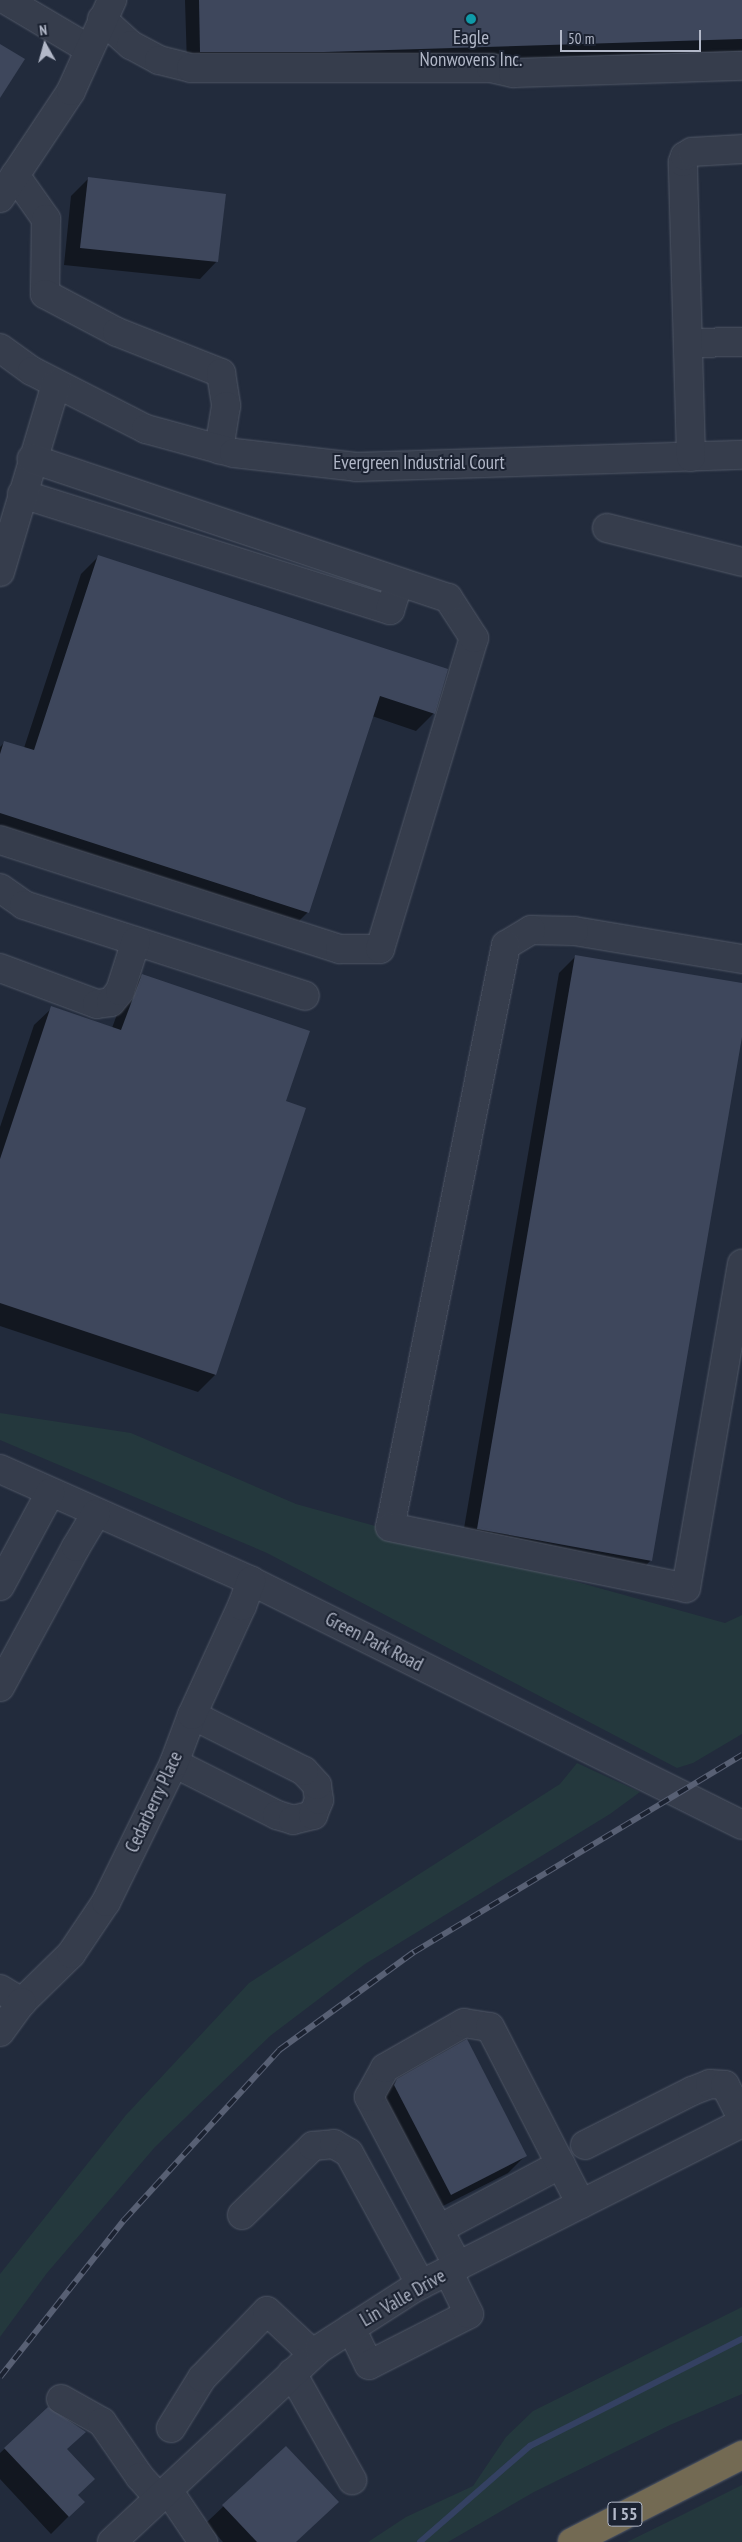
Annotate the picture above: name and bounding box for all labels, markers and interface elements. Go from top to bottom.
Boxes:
marker: Eagle Nonwovens Inc. [465,13,477,25]
north arrow [20,20,70,70]
scale bar [562,20,703,52]
text: N [38,21,48,40]
place label: Eagle Nonwovens Inc. [420,27,522,71]
text: 50 m [568,29,594,48]
street label: Evergreen Industrial Court [333,452,505,474]
street label: Green Park Road [321,1608,427,1676]
street label: Cedarberry Place [121,1748,187,1856]
street label: Lin Valle Drive [356,2264,450,2332]
road number: I 55 [606,2498,644,2530]

